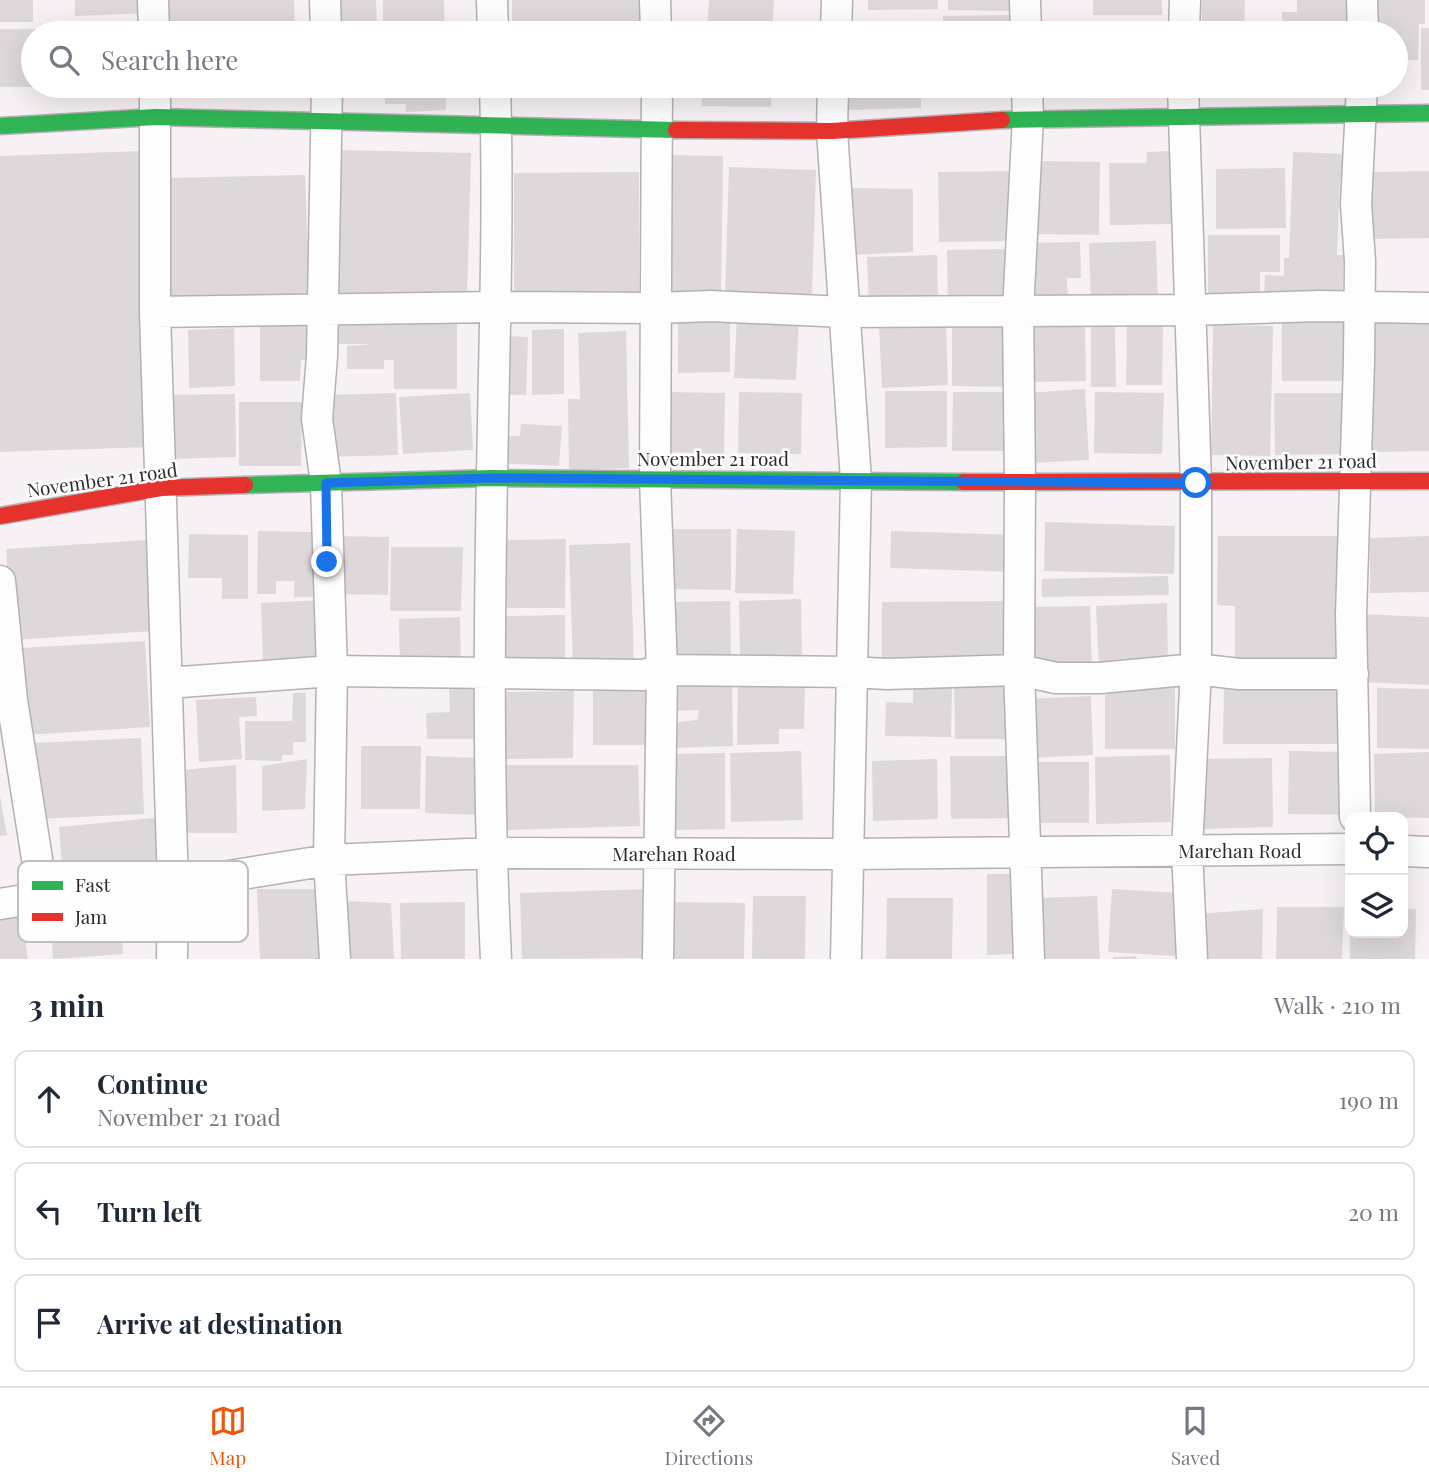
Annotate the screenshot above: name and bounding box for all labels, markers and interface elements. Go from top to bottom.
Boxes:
search box [21,21,1408,98]
icon: search [45,41,83,79]
text: Search here [101,42,238,77]
street label: November 21 road [637,445,789,471]
street label: November 21 road [1225,447,1377,475]
street label: November 21 road [25,456,179,502]
route start [1180,467,1211,498]
route end [311,546,342,577]
map controls [1345,812,1408,938]
button: locate [1345,812,1408,875]
street label: Marehan Road [1178,837,1302,863]
street label: Marehan Road [612,840,736,866]
legend [18,861,248,942]
text: Fast [75,871,111,897]
button: layers [1345,875,1408,938]
text: Jam [74,903,107,929]
text: 3 min [28,985,104,1025]
text: Walk · 210 m [1274,989,1401,1020]
text: Continue [97,1066,208,1101]
icon: ahead [30,1080,68,1118]
text: 190 m [1339,1084,1399,1115]
text: November 21 road [97,1101,281,1132]
icon: left [30,1192,68,1230]
text: Turn left [97,1194,202,1229]
text: 20 m [1348,1196,1399,1227]
icon: arrive [30,1304,68,1342]
text: Arrive at destination [97,1306,343,1341]
tab: Map [209,1402,247,1470]
tab: Directions [664,1402,753,1470]
tab: Saved [1171,1402,1220,1470]

